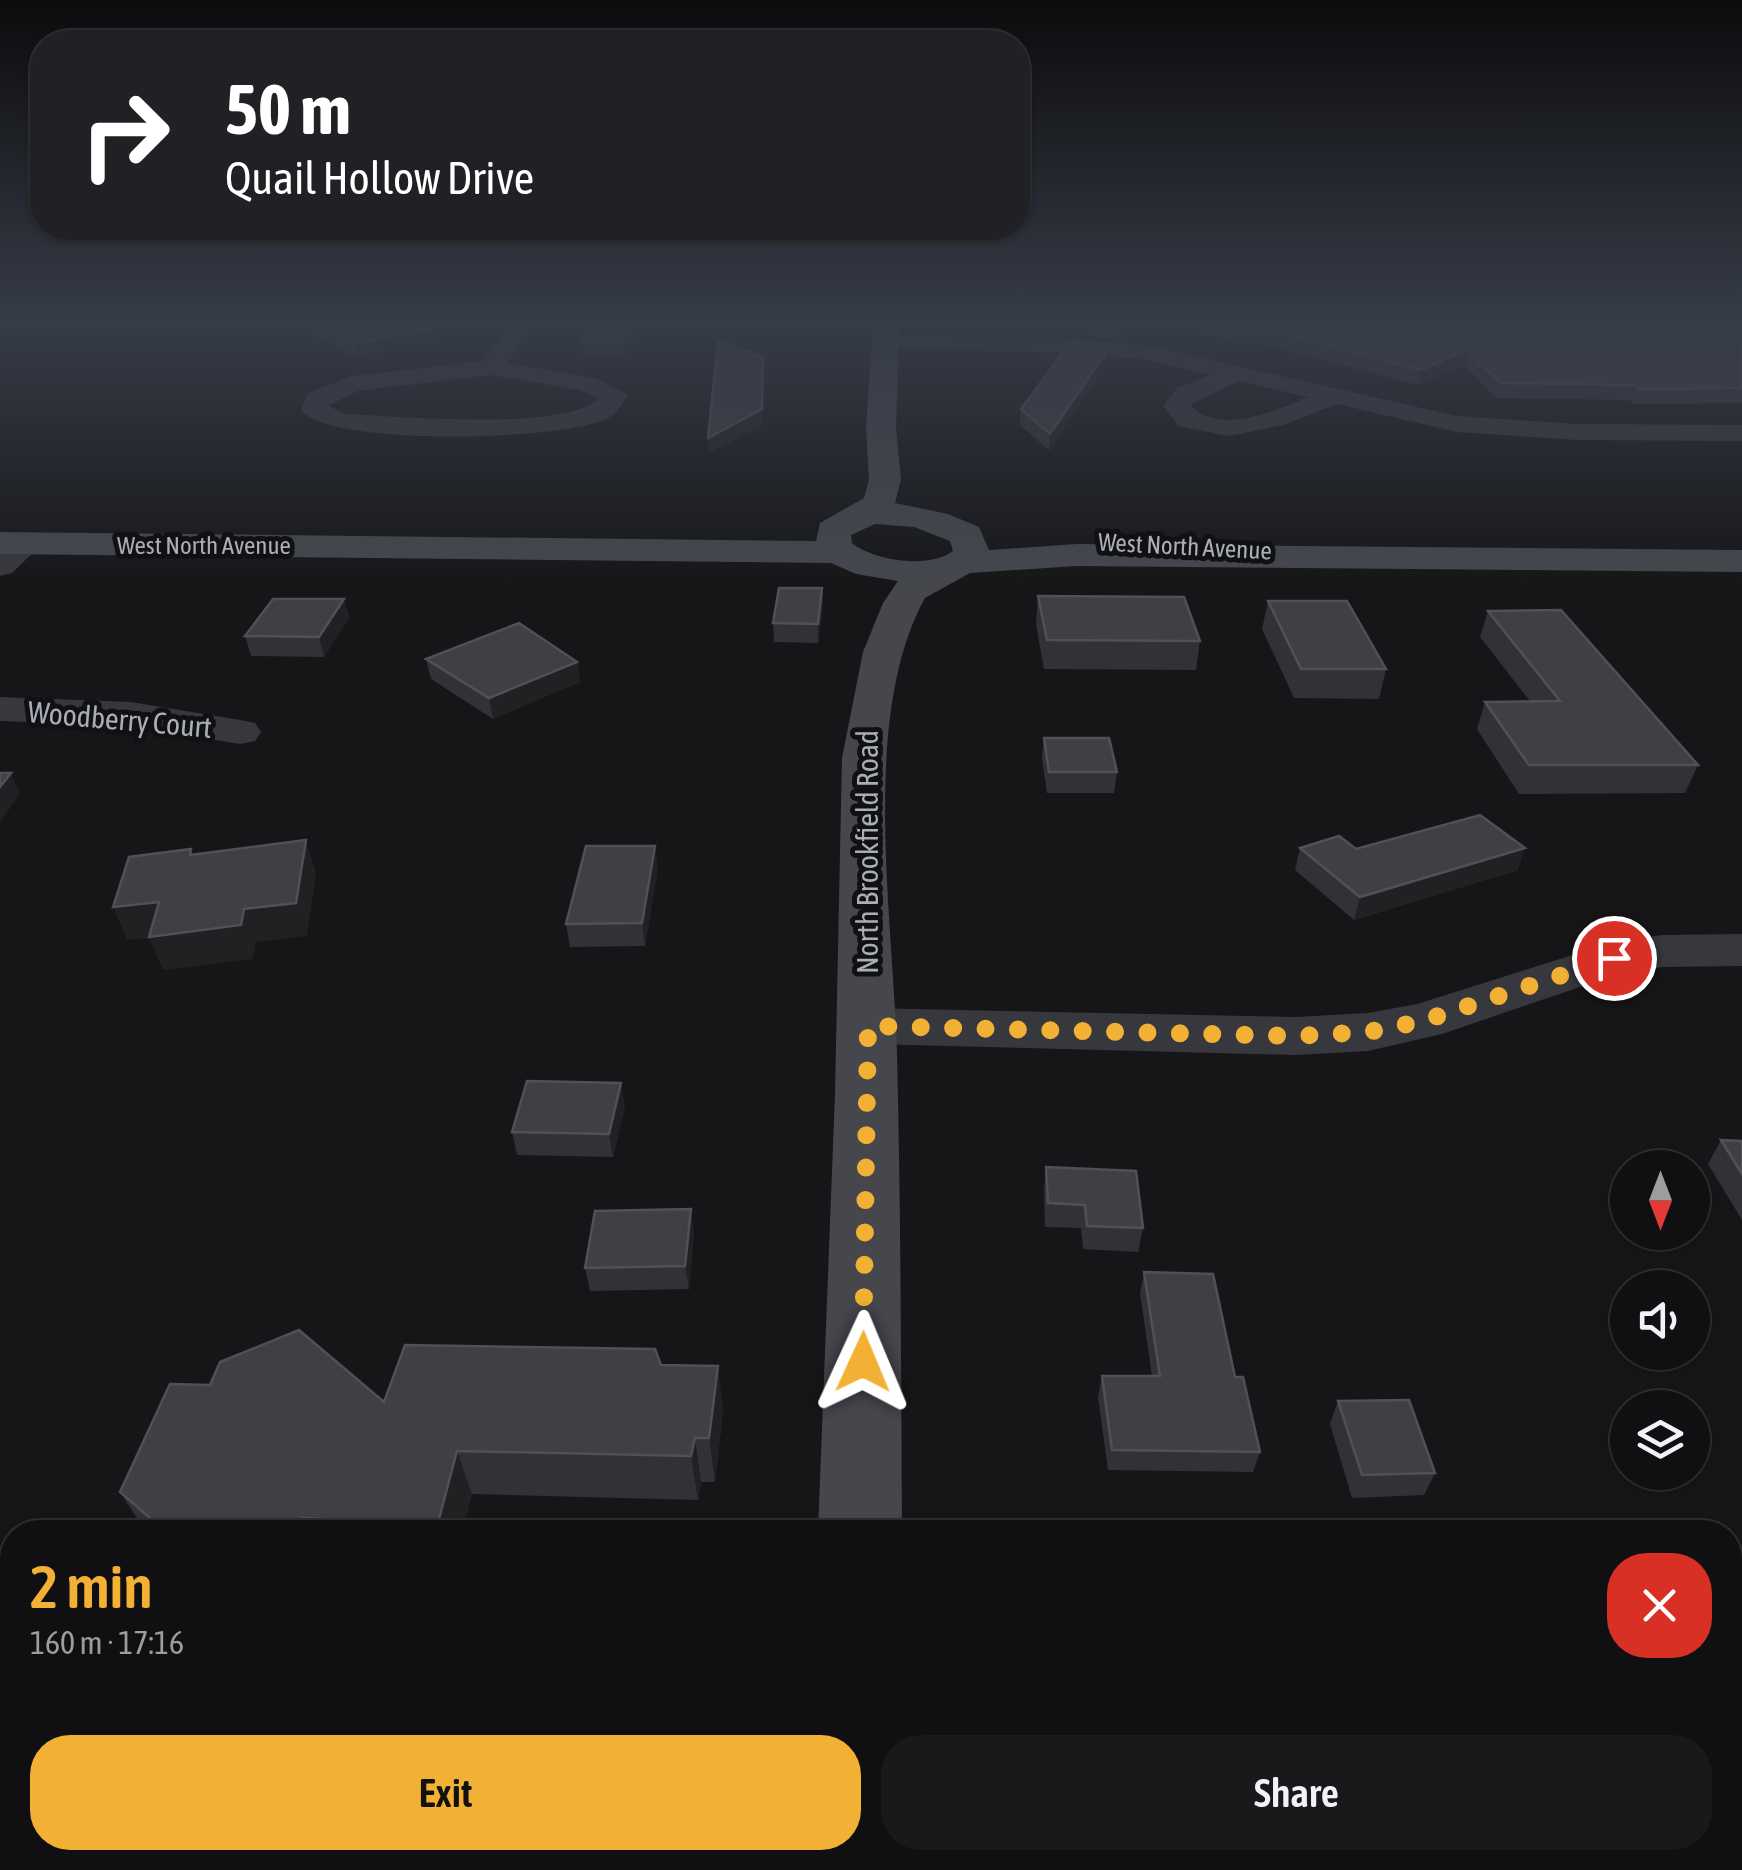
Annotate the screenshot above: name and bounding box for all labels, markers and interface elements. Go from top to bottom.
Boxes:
text: 50 m [225,69,351,149]
icon: right [60,70,190,200]
text: Quail Hollow Drive [225,152,534,204]
street label: West North Avenue [1098,527,1272,565]
street label: West North Avenue [117,531,291,559]
street label: Woodberry Court [27,694,213,744]
street label: North Brookfield Road [850,730,884,974]
pin [1572,916,1657,1001]
icon: arrive [1587,931,1642,986]
north arrow [1610,1150,1710,1250]
map controls [1610,1150,1710,1490]
button: sound [1610,1270,1710,1370]
position arrow [811,1310,915,1414]
button: layers [1610,1390,1710,1490]
text: 2 min [30,1552,153,1621]
button: close [1607,1553,1712,1658]
text: 160 m · 17:16 [30,1624,184,1661]
button: Exit [30,1735,861,1850]
button: Share [881,1735,1712,1850]

